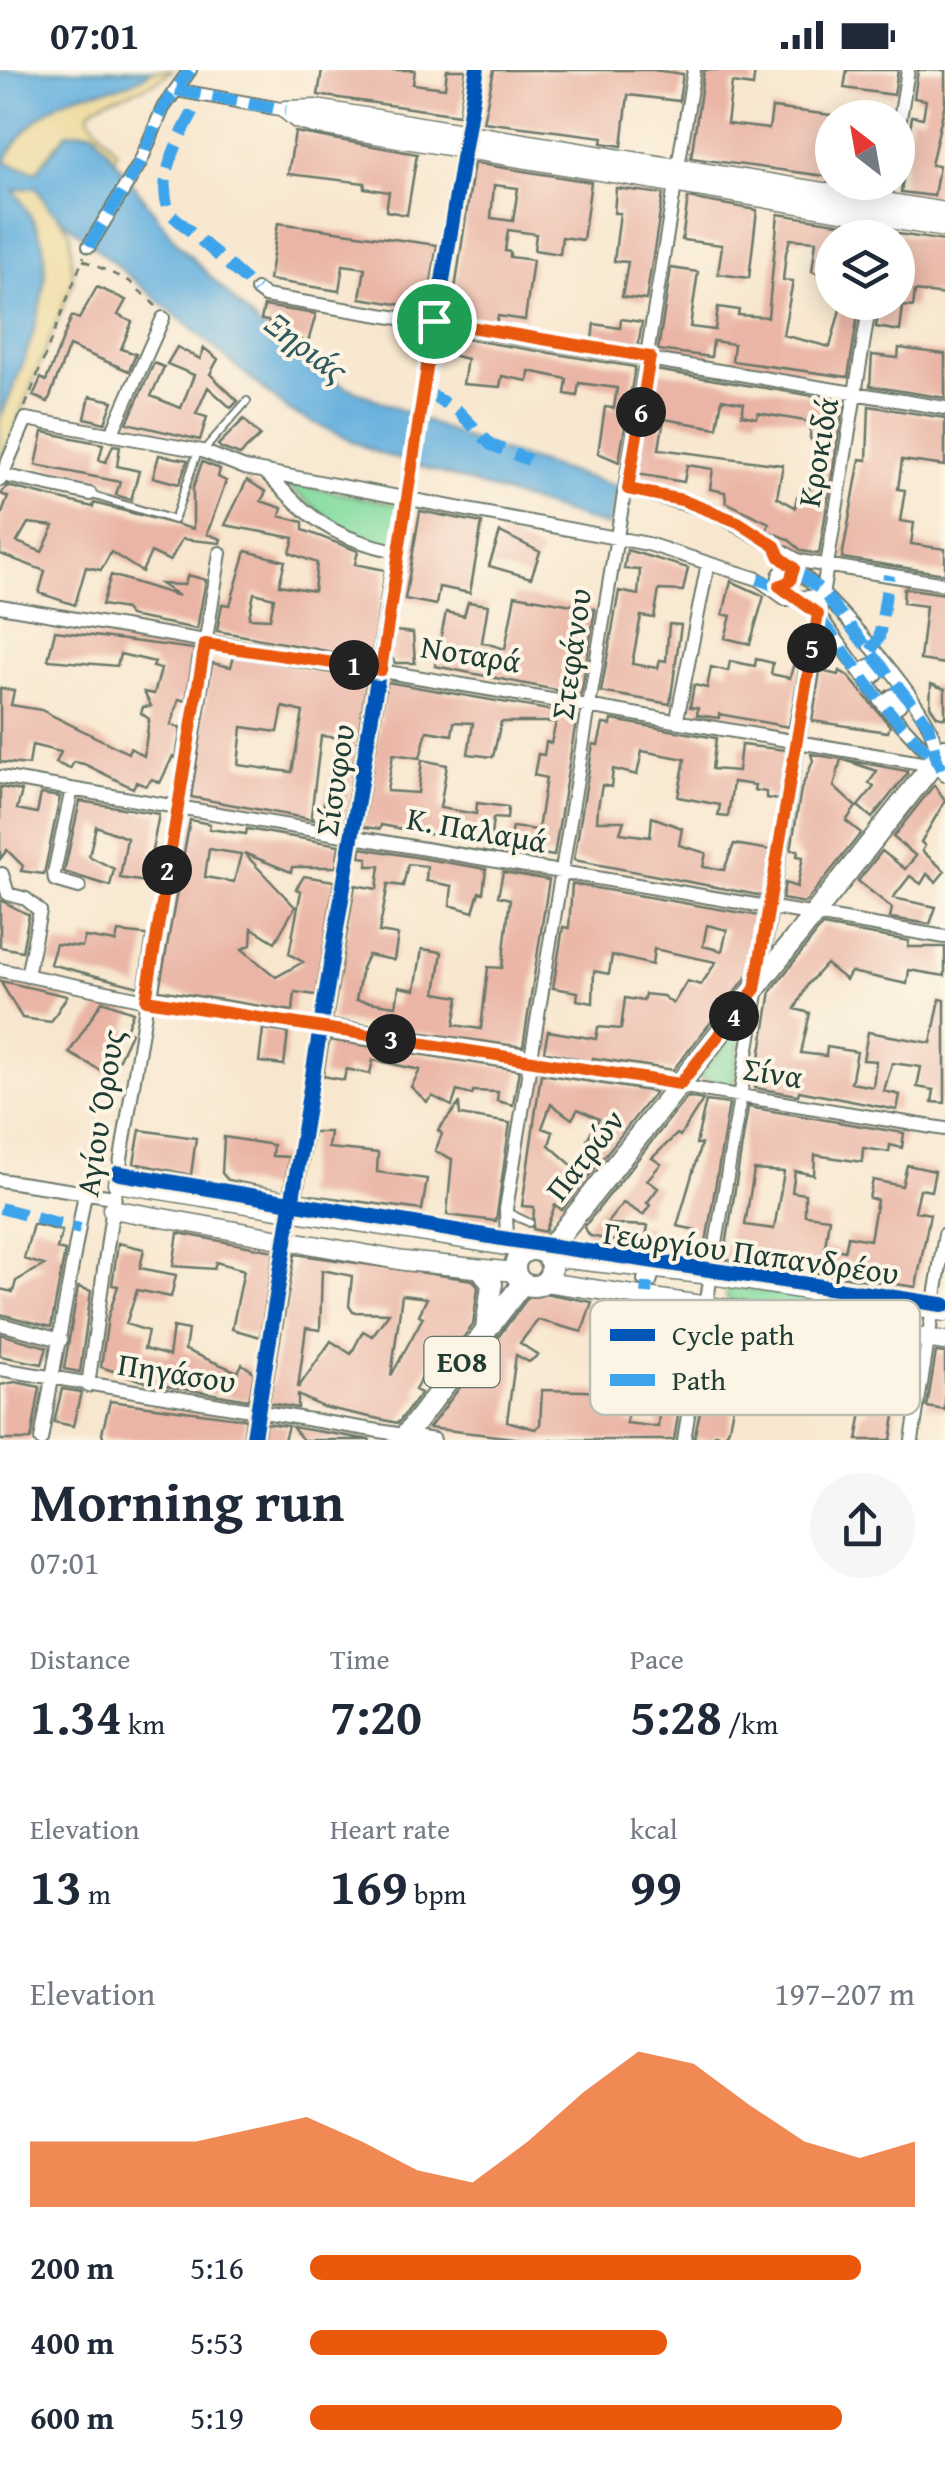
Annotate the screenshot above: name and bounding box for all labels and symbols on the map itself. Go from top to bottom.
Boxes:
north arrow [815,100,915,200]
pin [392,279,477,364]
water label: Ξηριάς [255,298,360,395]
pin: 6 [616,387,666,437]
street label: Κροκιδά [785,393,850,511]
street label: Στεφάνου [538,585,603,723]
street label: Νοταρά [418,622,525,685]
pin: 5 [787,623,837,673]
pin: 1 [329,640,379,690]
street label: Σίσυφου [302,721,367,839]
street label: Κ. Παλαμά [403,794,551,865]
pin: 2 [142,845,192,895]
pin: 4 [709,991,759,1041]
pin: 3 [366,1014,416,1064]
street label: Αγίου Όρους [63,1025,136,1200]
street label: Σίνα [740,1045,806,1100]
street label: Πατρών [534,1099,636,1211]
street label: Γεωργίου Παπανδρέου [600,1208,902,1297]
legend [590,1300,920,1415]
text: Cycle path [672,1314,795,1355]
road number: ΕΟ8 [424,1337,500,1387]
street label: Πηγάσου [115,1340,239,1405]
text: Path [672,1359,726,1400]

